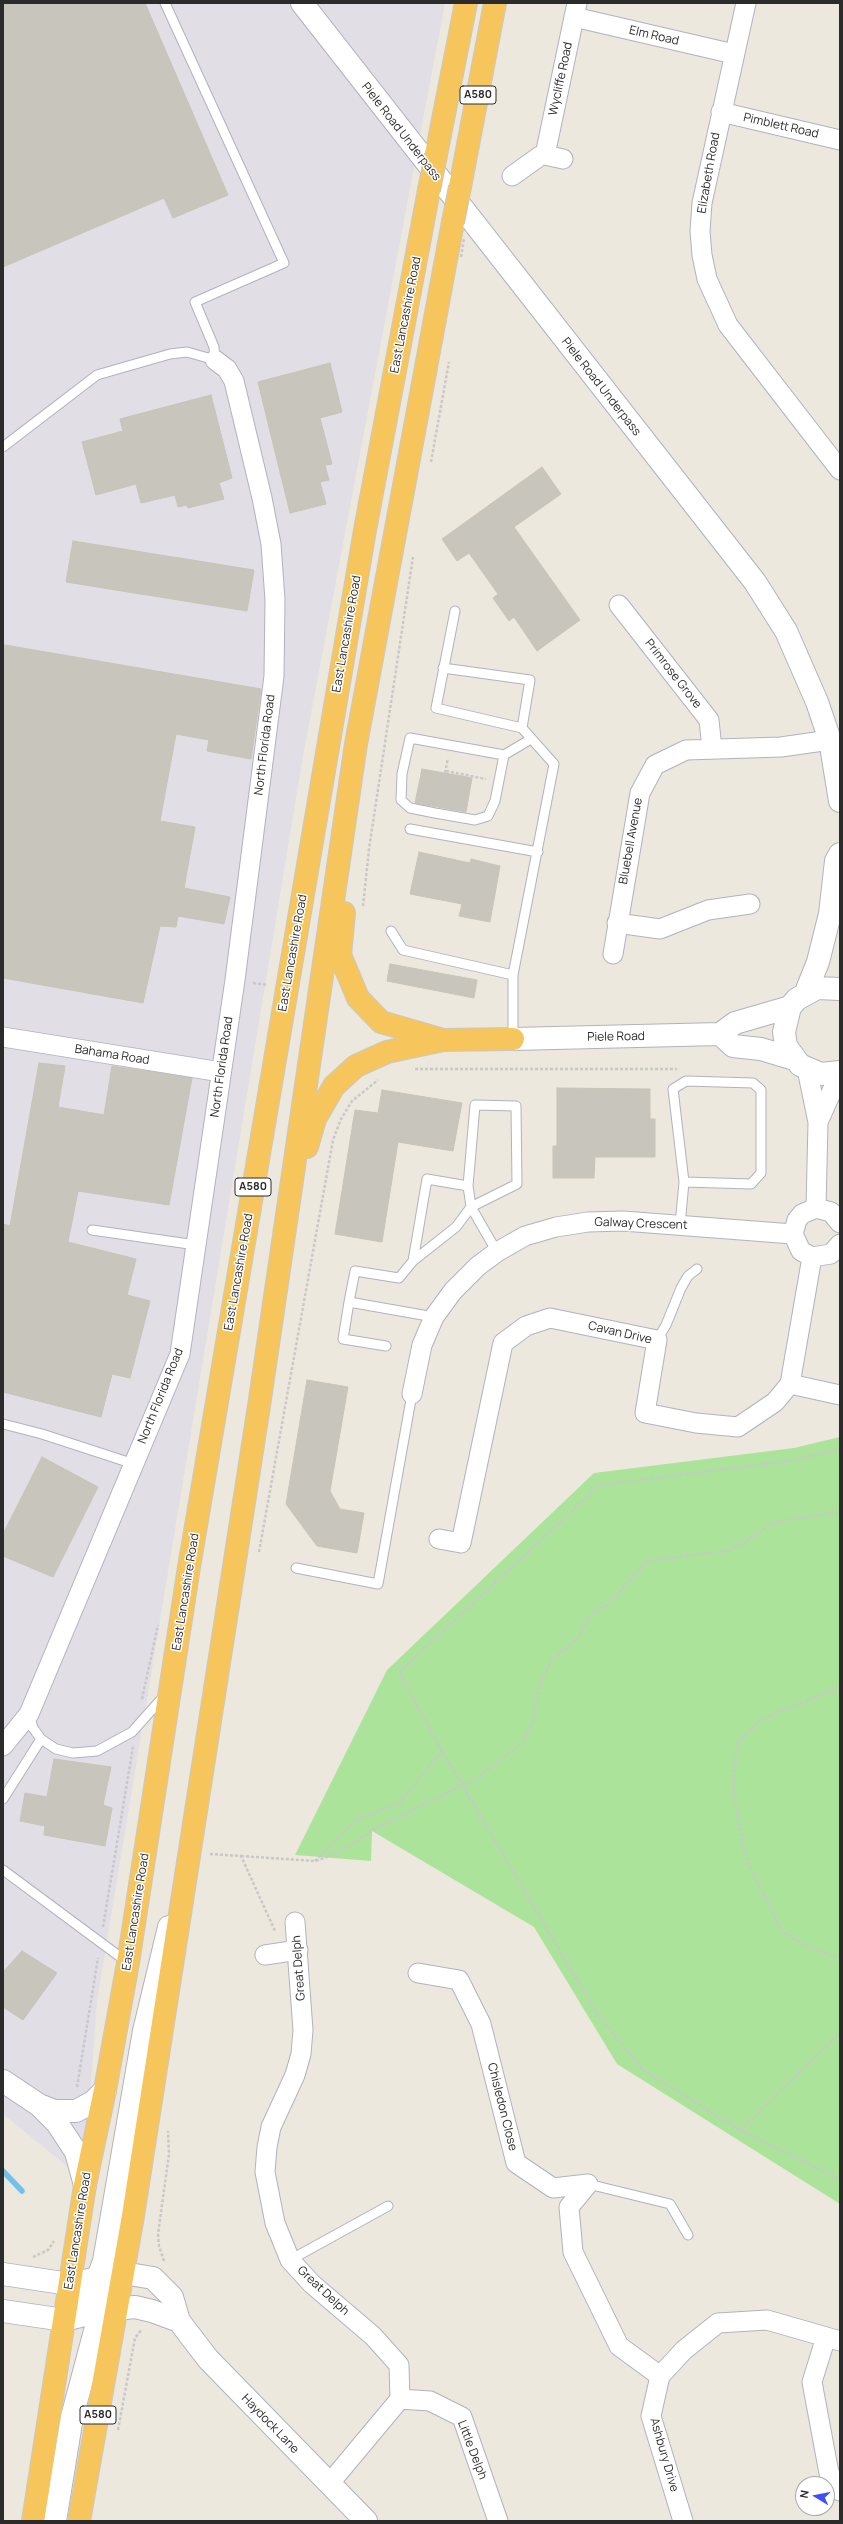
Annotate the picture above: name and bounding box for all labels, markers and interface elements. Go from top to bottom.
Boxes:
street label: Elm Road [628,23,680,49]
street label: Wycliffe Road [546,41,576,117]
street label: Piele Road Underpass [358,80,444,184]
road number: A580 [460,86,496,104]
street label: Pimblett Road [742,110,820,142]
street label: Elizabeth Road [695,131,723,215]
street label: East Lancashire Road [388,255,424,375]
street label: Piele Road Underpass [558,335,644,439]
street label: East Lancashire Road [330,574,364,694]
street label: Primrose Grove [641,637,705,711]
street label: North Florida Road [252,694,278,796]
street label: Bluebell Avenue [616,797,646,885]
street label: East Lancashire Road [276,893,310,1013]
street label: North Florida Road [208,1016,236,1118]
street label: Piele Road [587,1029,645,1045]
street label: Bahama Road [74,1042,150,1068]
road number: A580 [235,1178,271,1196]
street label: East Lancashire Road [222,1212,256,1332]
street label: Galway Crescent [594,1215,688,1233]
street label: Cavan Drive [587,1319,653,1347]
street label: North Florida Road [135,1346,187,1446]
street label: East Lancashire Road [170,1532,202,1652]
street label: East Lancashire Road [120,1852,152,1972]
street label: Great Delph [290,1935,308,2001]
street label: Chisledon Close [484,2062,520,2152]
street label: East Lancashire Road [62,2171,94,2291]
street label: Great Delph [294,2263,352,2319]
street label: Haydock Lane [238,2391,302,2457]
road number: A580 [80,2406,116,2424]
street label: Ashbury Drive [647,2416,681,2494]
street label: Little Delph [454,2418,490,2482]
north arrow [795,2476,835,2516]
text: N [796,2489,812,2499]

